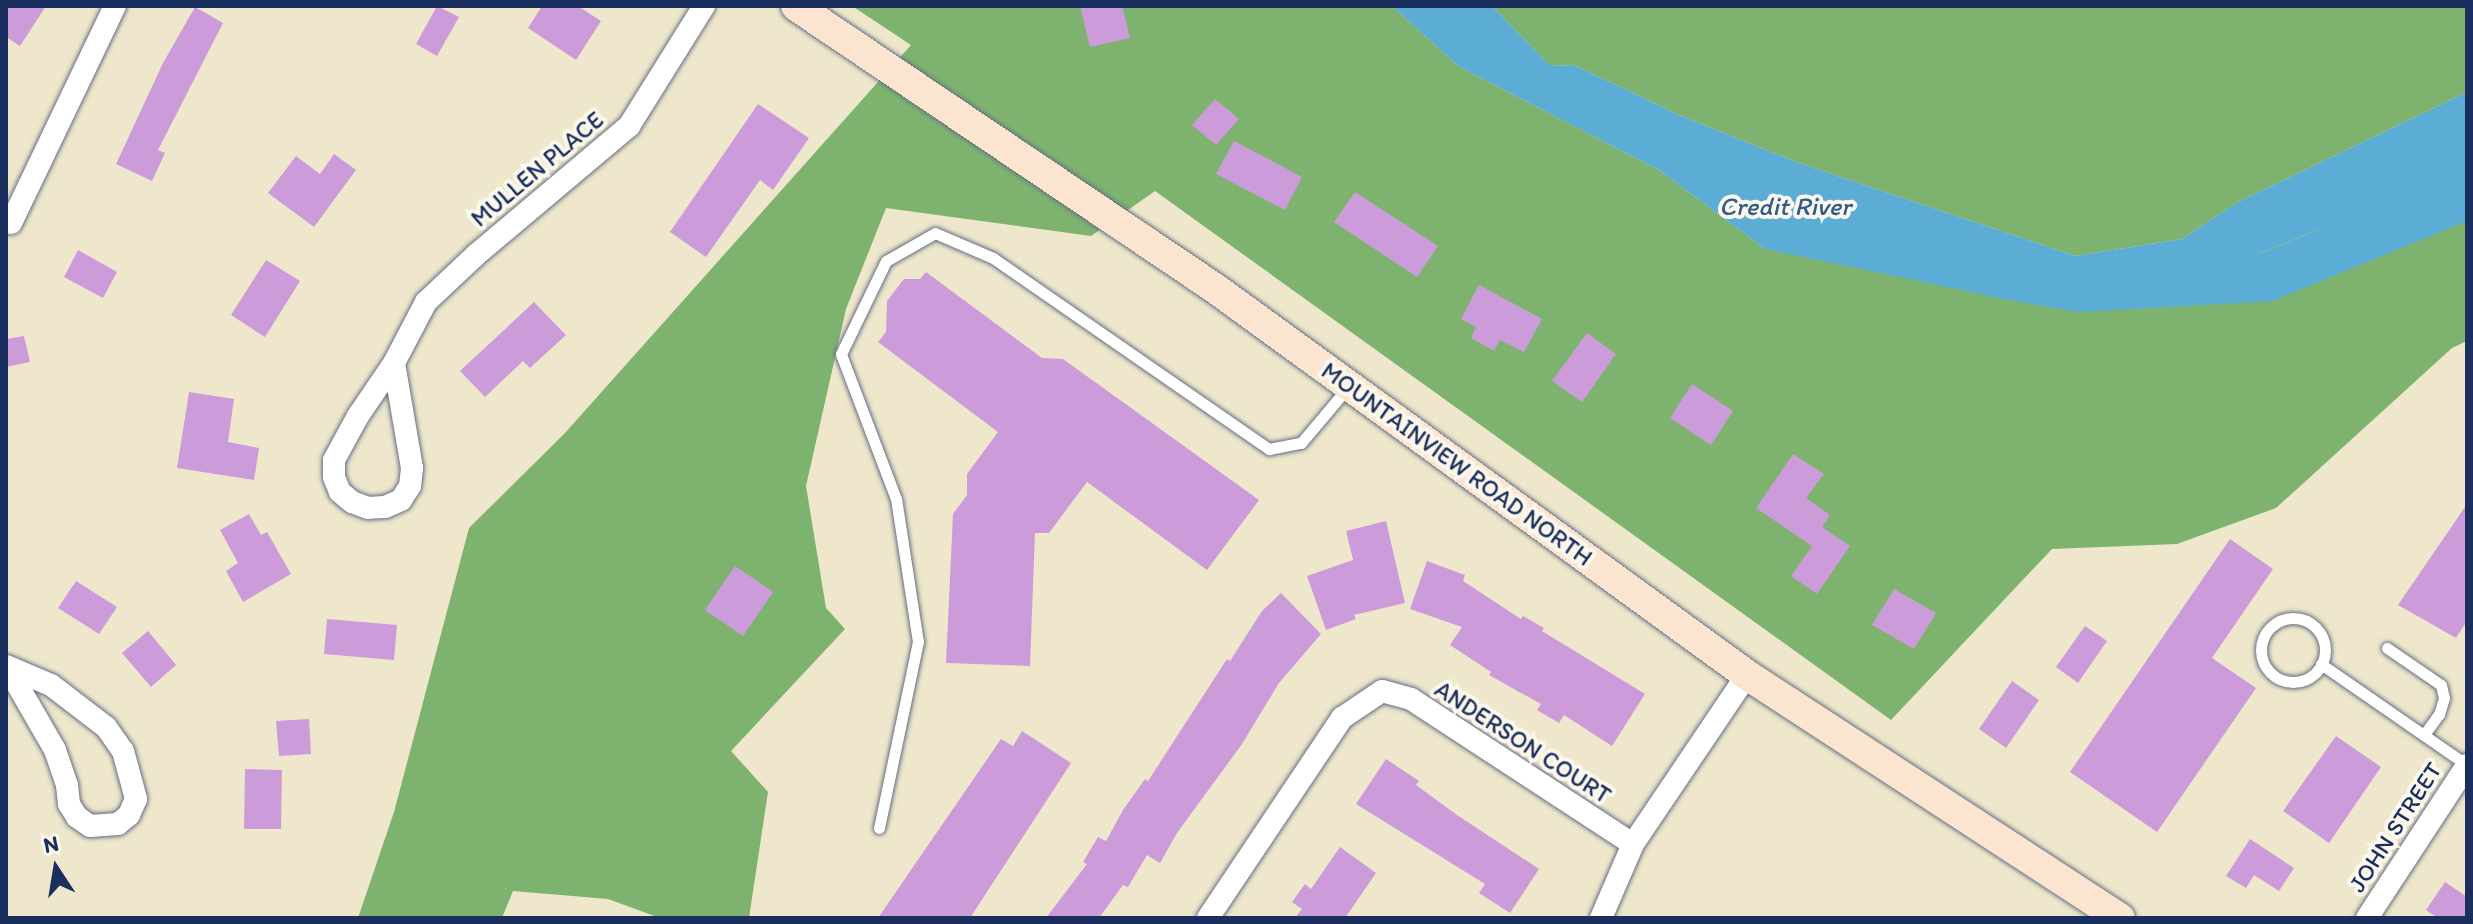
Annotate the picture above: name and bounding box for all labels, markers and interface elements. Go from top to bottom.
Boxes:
street label: MULLEN PLACE [465,105,609,233]
water label: Credit River [1719,191,1851,223]
street label: MOUNTAINVIEW ROAD NORTH [1316,356,1598,572]
street label: ANDERSON COURT [1429,674,1617,810]
street label: JOHN STREET [2342,757,2448,897]
north arrow [16,828,96,908]
text: N [41,829,61,859]

